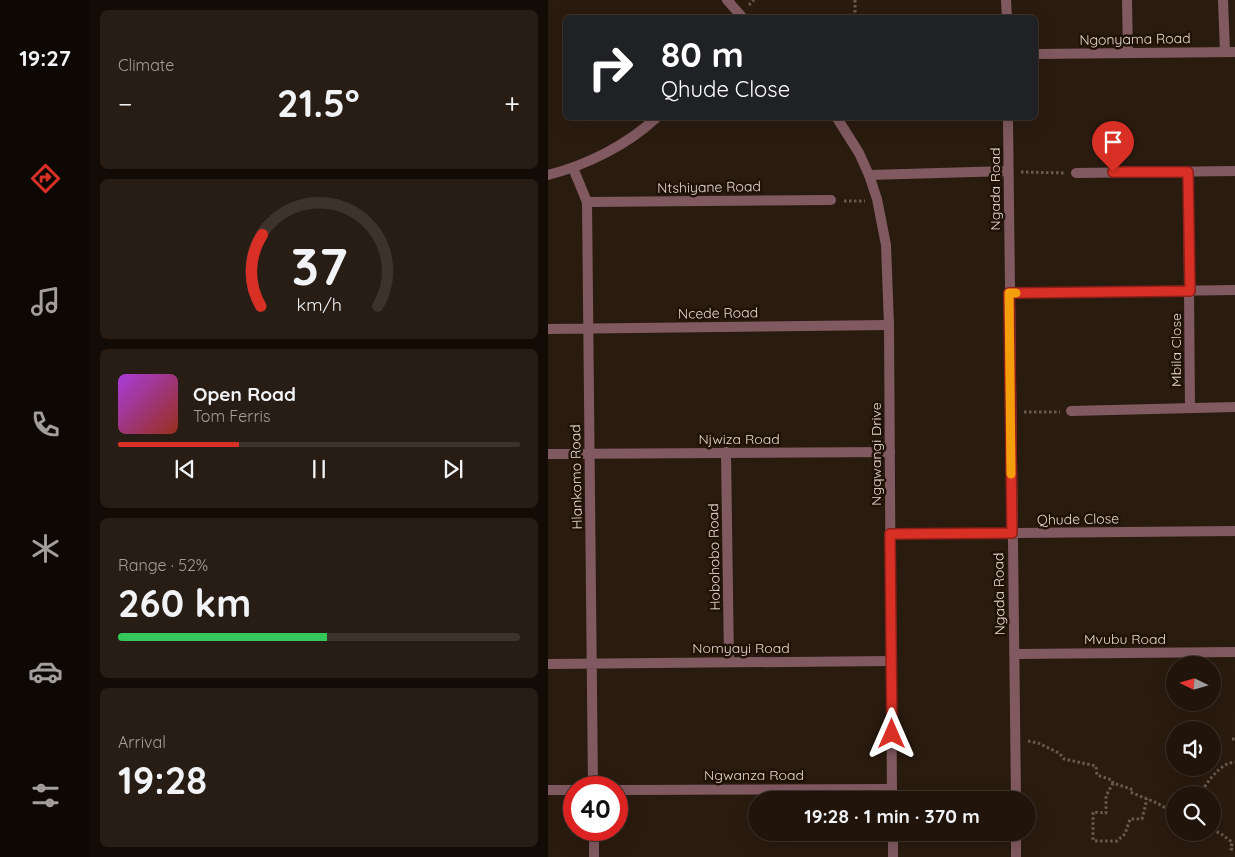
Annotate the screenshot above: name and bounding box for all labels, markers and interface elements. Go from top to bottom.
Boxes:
street label: Ngonyama Road [1079,29,1191,49]
text: 80 m [661,32,744,76]
icon: right [578,35,643,100]
text: 19:27 [19,44,71,72]
text: Climate [118,55,174,75]
text: Qhude Close [661,75,790,103]
text: 21.5° [277,79,360,127]
text: − [118,86,133,121]
text: + [504,86,520,121]
pin [1092,121,1134,172]
icon: arrive [1099,128,1127,156]
street label: Ngada Road [986,148,1004,230]
icon: directions [28,161,63,196]
street label: Ntshiyane Road [657,177,761,197]
text: 37 [291,233,347,298]
icon: music [28,284,63,319]
text: km/h [296,293,342,315]
street label: Ncede Road [678,303,758,323]
street label: Mbila Close [1167,313,1185,387]
text: Open Road [193,382,296,406]
street label: Ngqwangi Drive [867,402,885,506]
text: Tom Ferris [193,406,270,426]
icon: phone [28,407,63,442]
street label: Hlankomo Road [566,424,586,530]
street label: Njwiza Road [698,430,780,448]
icon: previous [171,455,199,483]
icon: pause [305,455,333,483]
icon: next [439,455,467,483]
street label: Hobohobo Road [704,503,724,611]
street label: Qhude Close [1037,509,1119,529]
icon: climate [28,531,63,566]
street label: Ngada Road [989,552,1009,636]
text: Range · 52% [118,555,208,575]
text: 260 km [118,579,251,627]
street label: Mvubu Road [1084,630,1166,648]
street label: Nomyayi Road [692,639,790,657]
icon: car [28,654,63,689]
north arrow [1166,656,1220,711]
map controls [1166,656,1221,841]
position arrow [865,707,917,759]
button: sound [1166,721,1221,776]
text: Arrival [118,732,166,752]
text: 19:28 [118,756,207,804]
street label: Ngwanza Road [704,766,804,784]
speed limit sign: 40 [563,776,628,841]
icon: filters [28,778,63,813]
button: search [1166,786,1221,841]
text: 19:28 · 1 min · 370 m [804,804,980,828]

